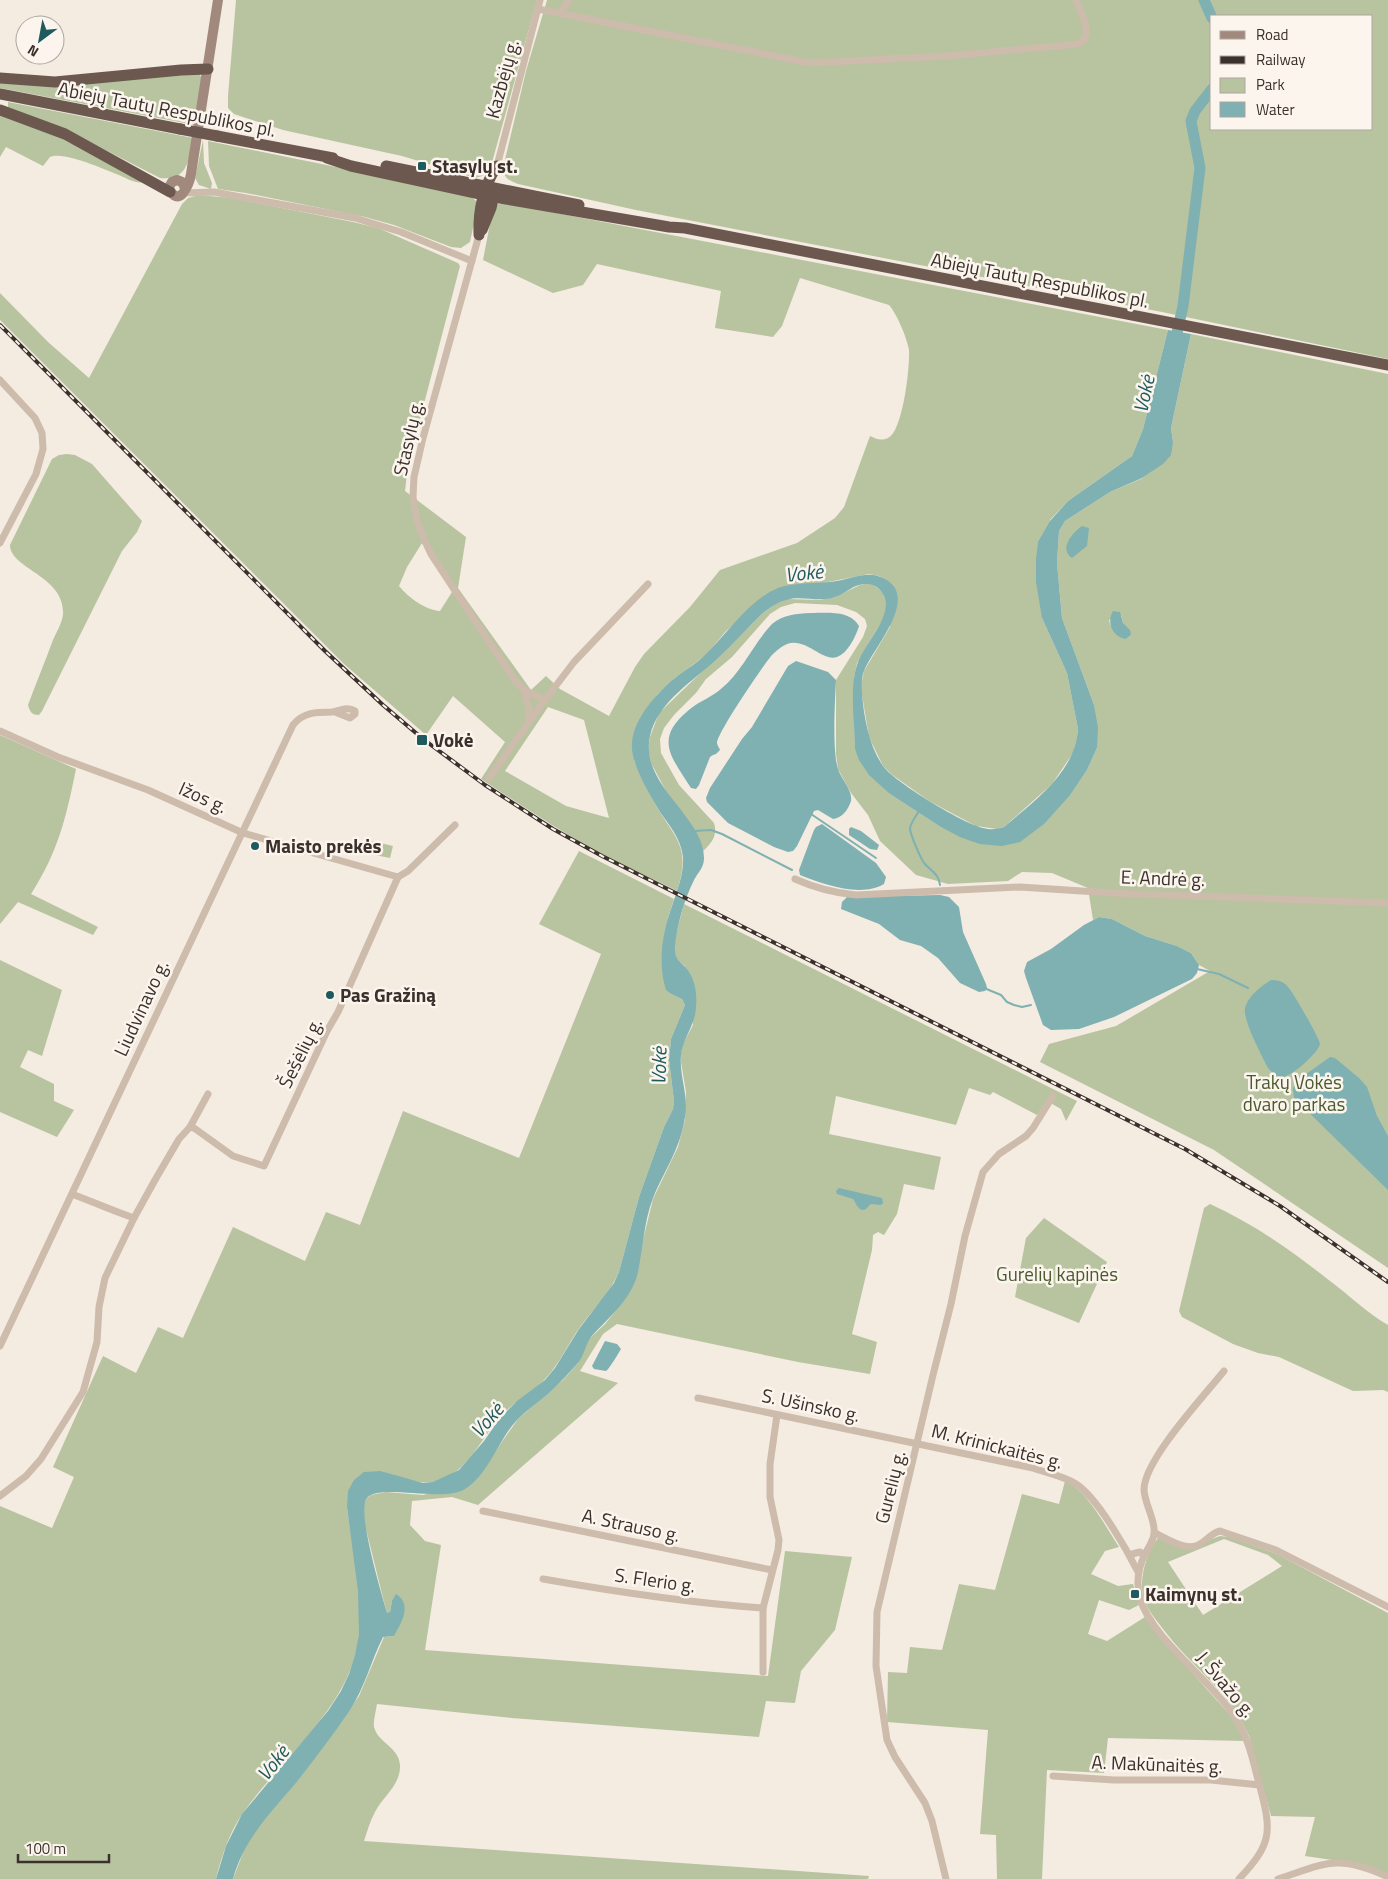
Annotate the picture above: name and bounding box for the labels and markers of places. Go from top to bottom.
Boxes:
place label: Stasylų st. [432,151,518,180]
marker: Stasylų st. [416,160,428,172]
place label: Vokė [433,725,474,754]
marker: Vokė [415,733,429,747]
place label: Maisto prekės [265,831,381,860]
marker: Maisto prekės [249,840,261,852]
place label: Pas Gražiną [340,980,436,1009]
marker: Pas Gražiną [324,989,336,1001]
place label: Kaimynų st. [1145,1579,1242,1608]
marker: Kaimynų st. [1129,1588,1141,1600]

